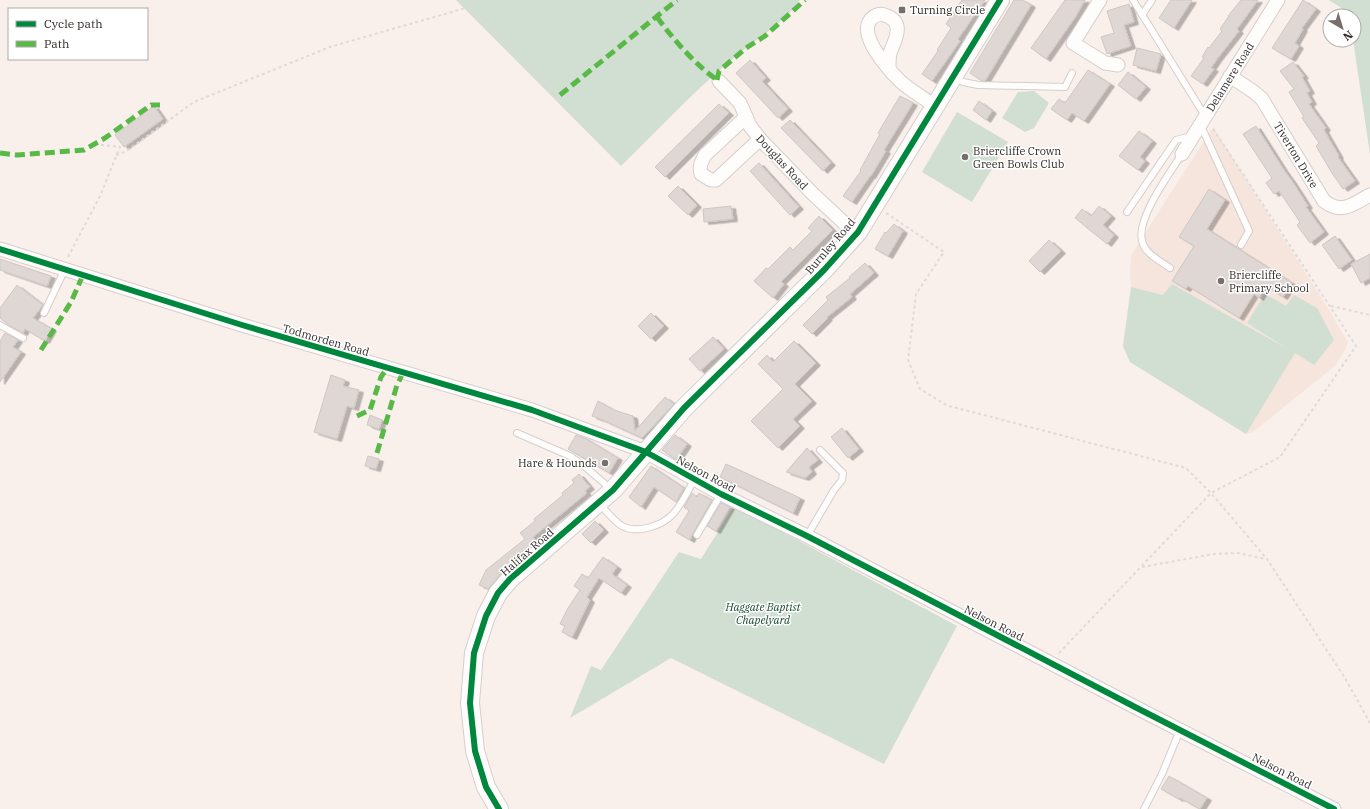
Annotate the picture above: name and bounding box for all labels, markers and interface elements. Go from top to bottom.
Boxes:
place label: Turning Circle [910,3,985,17]
marker: Turning Circle [897,5,907,15]
legend [8,8,148,60]
north arrow [1322,8,1362,48]
text: Cycle path [44,16,103,31]
text: N [1340,28,1356,44]
text: Path [44,36,70,51]
street label: Delamere Road [1203,40,1257,114]
street label: Tiverton Drive [1271,119,1321,191]
street label: Douglas Road [753,132,811,193]
place label: Briercliffe Crown Green Bowls Club [973,144,1065,171]
marker: Briercliffe Crown Green Bowls Club [960,152,970,162]
street label: Burnley Road [802,215,858,277]
place label: Briercliffe Primary School [1229,268,1309,295]
marker: Briercliffe Primary School [1216,276,1226,286]
street label: Todmorden Road [281,321,371,359]
street label: Nelson Road [674,453,738,496]
place label: Hare & Hounds [518,456,597,470]
marker: Hare & Hounds [600,458,610,468]
street label: Halifax Road [497,525,557,579]
park label: Haggate Baptist Chapelyard [725,600,802,627]
street label: Nelson Road [962,602,1026,644]
street label: Nelson Road [1250,750,1314,792]

